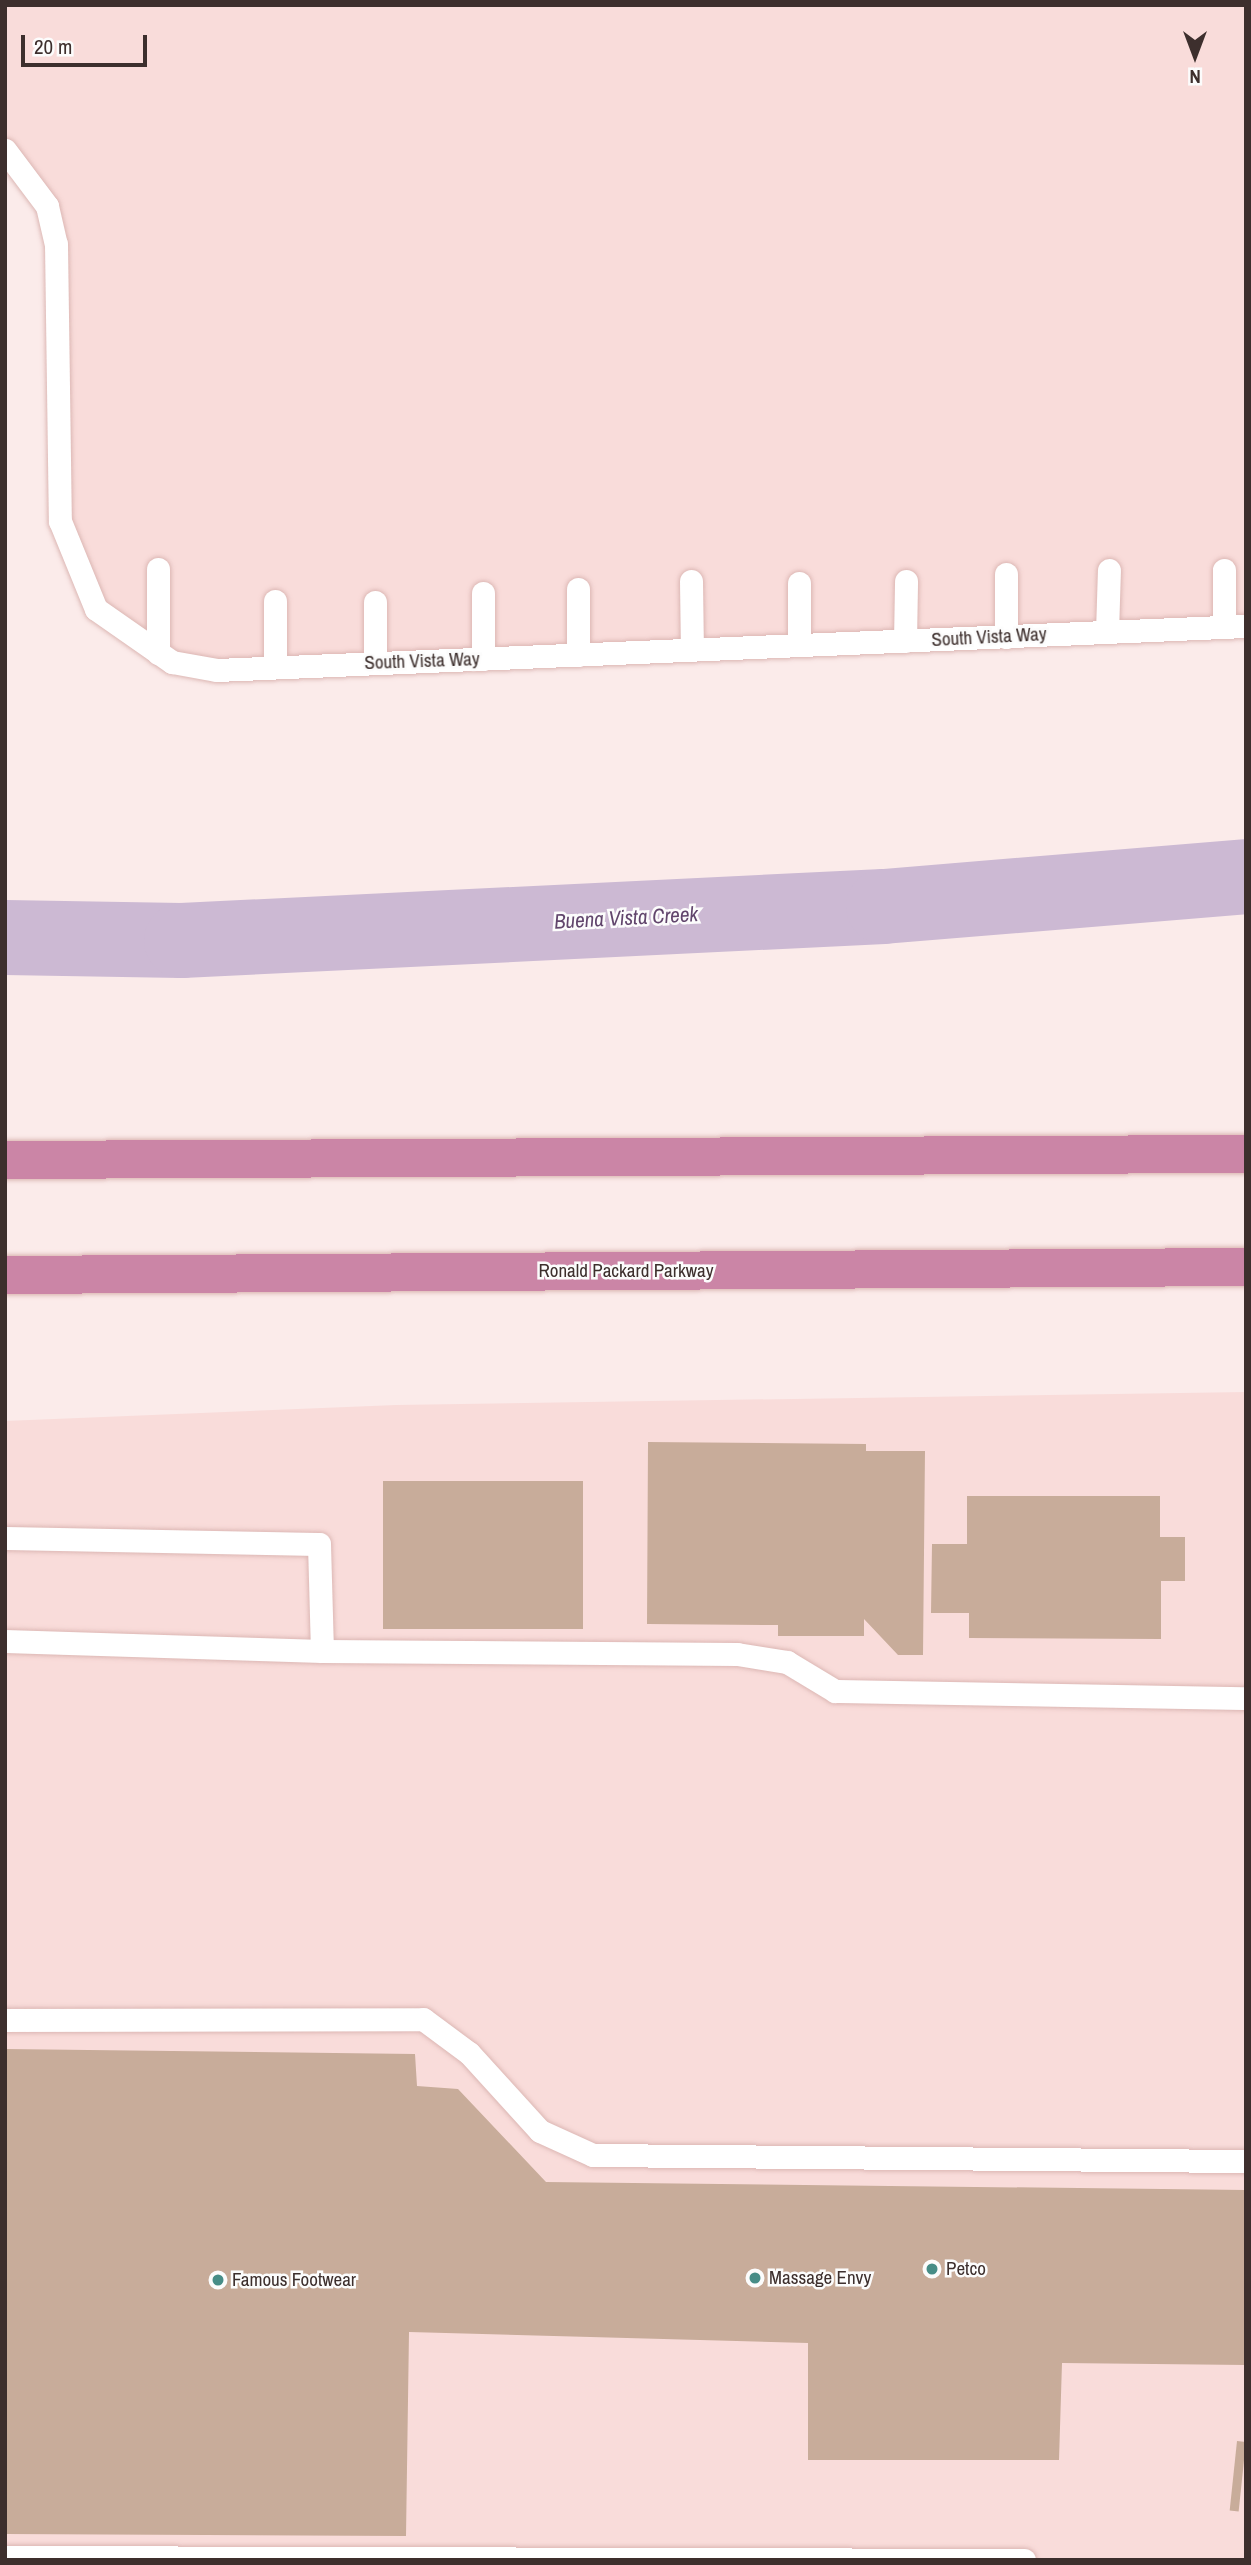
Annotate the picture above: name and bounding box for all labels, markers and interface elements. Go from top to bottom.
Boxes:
scale bar [24,21,150,65]
north arrow [1160,21,1230,91]
text: 20 m [34,32,72,61]
text: N [1189,64,1201,90]
street label: South Vista Way [931,623,1047,651]
street label: South Vista Way [364,648,480,674]
water label: Buena Vista Creek [553,902,699,934]
street label: Ronald Packard Parkway [539,1260,713,1282]
place label: Petco [946,2258,986,2280]
marker: Petco [924,2261,940,2277]
place label: Massage Envy [769,2267,871,2289]
place label: Famous Footwear [232,2269,356,2291]
marker: Massage Envy [747,2270,763,2286]
marker: Famous Footwear [210,2272,226,2288]

